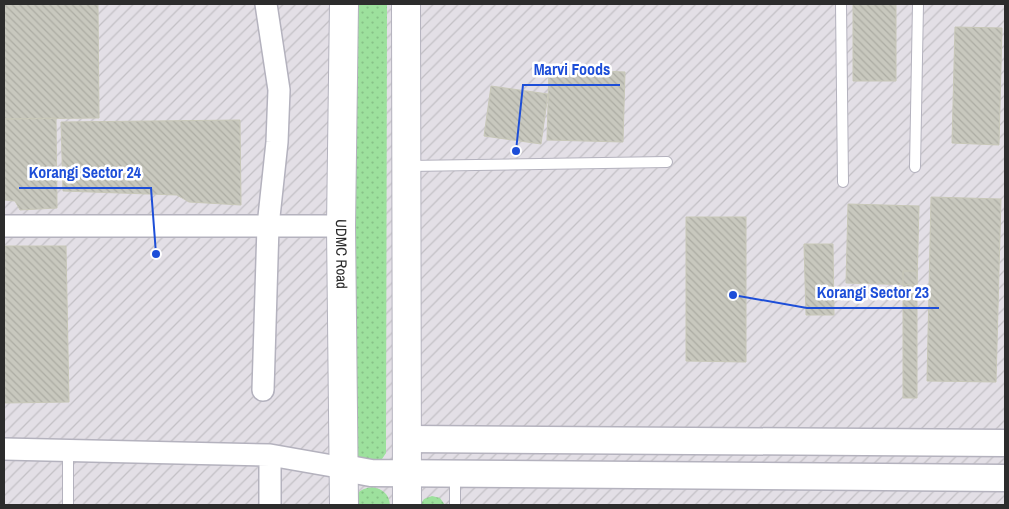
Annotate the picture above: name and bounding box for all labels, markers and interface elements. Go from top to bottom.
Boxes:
callout: Marvi Foods [523,54,620,85]
text: Marvi Foods [534,58,610,80]
callout: Korangi Sector 24 [19,157,151,188]
text: Korangi Sector 24 [29,161,142,183]
street label: UDMC Road [331,219,353,289]
callout: Korangi Sector 23 [807,277,939,308]
text: Korangi Sector 23 [817,281,929,303]

